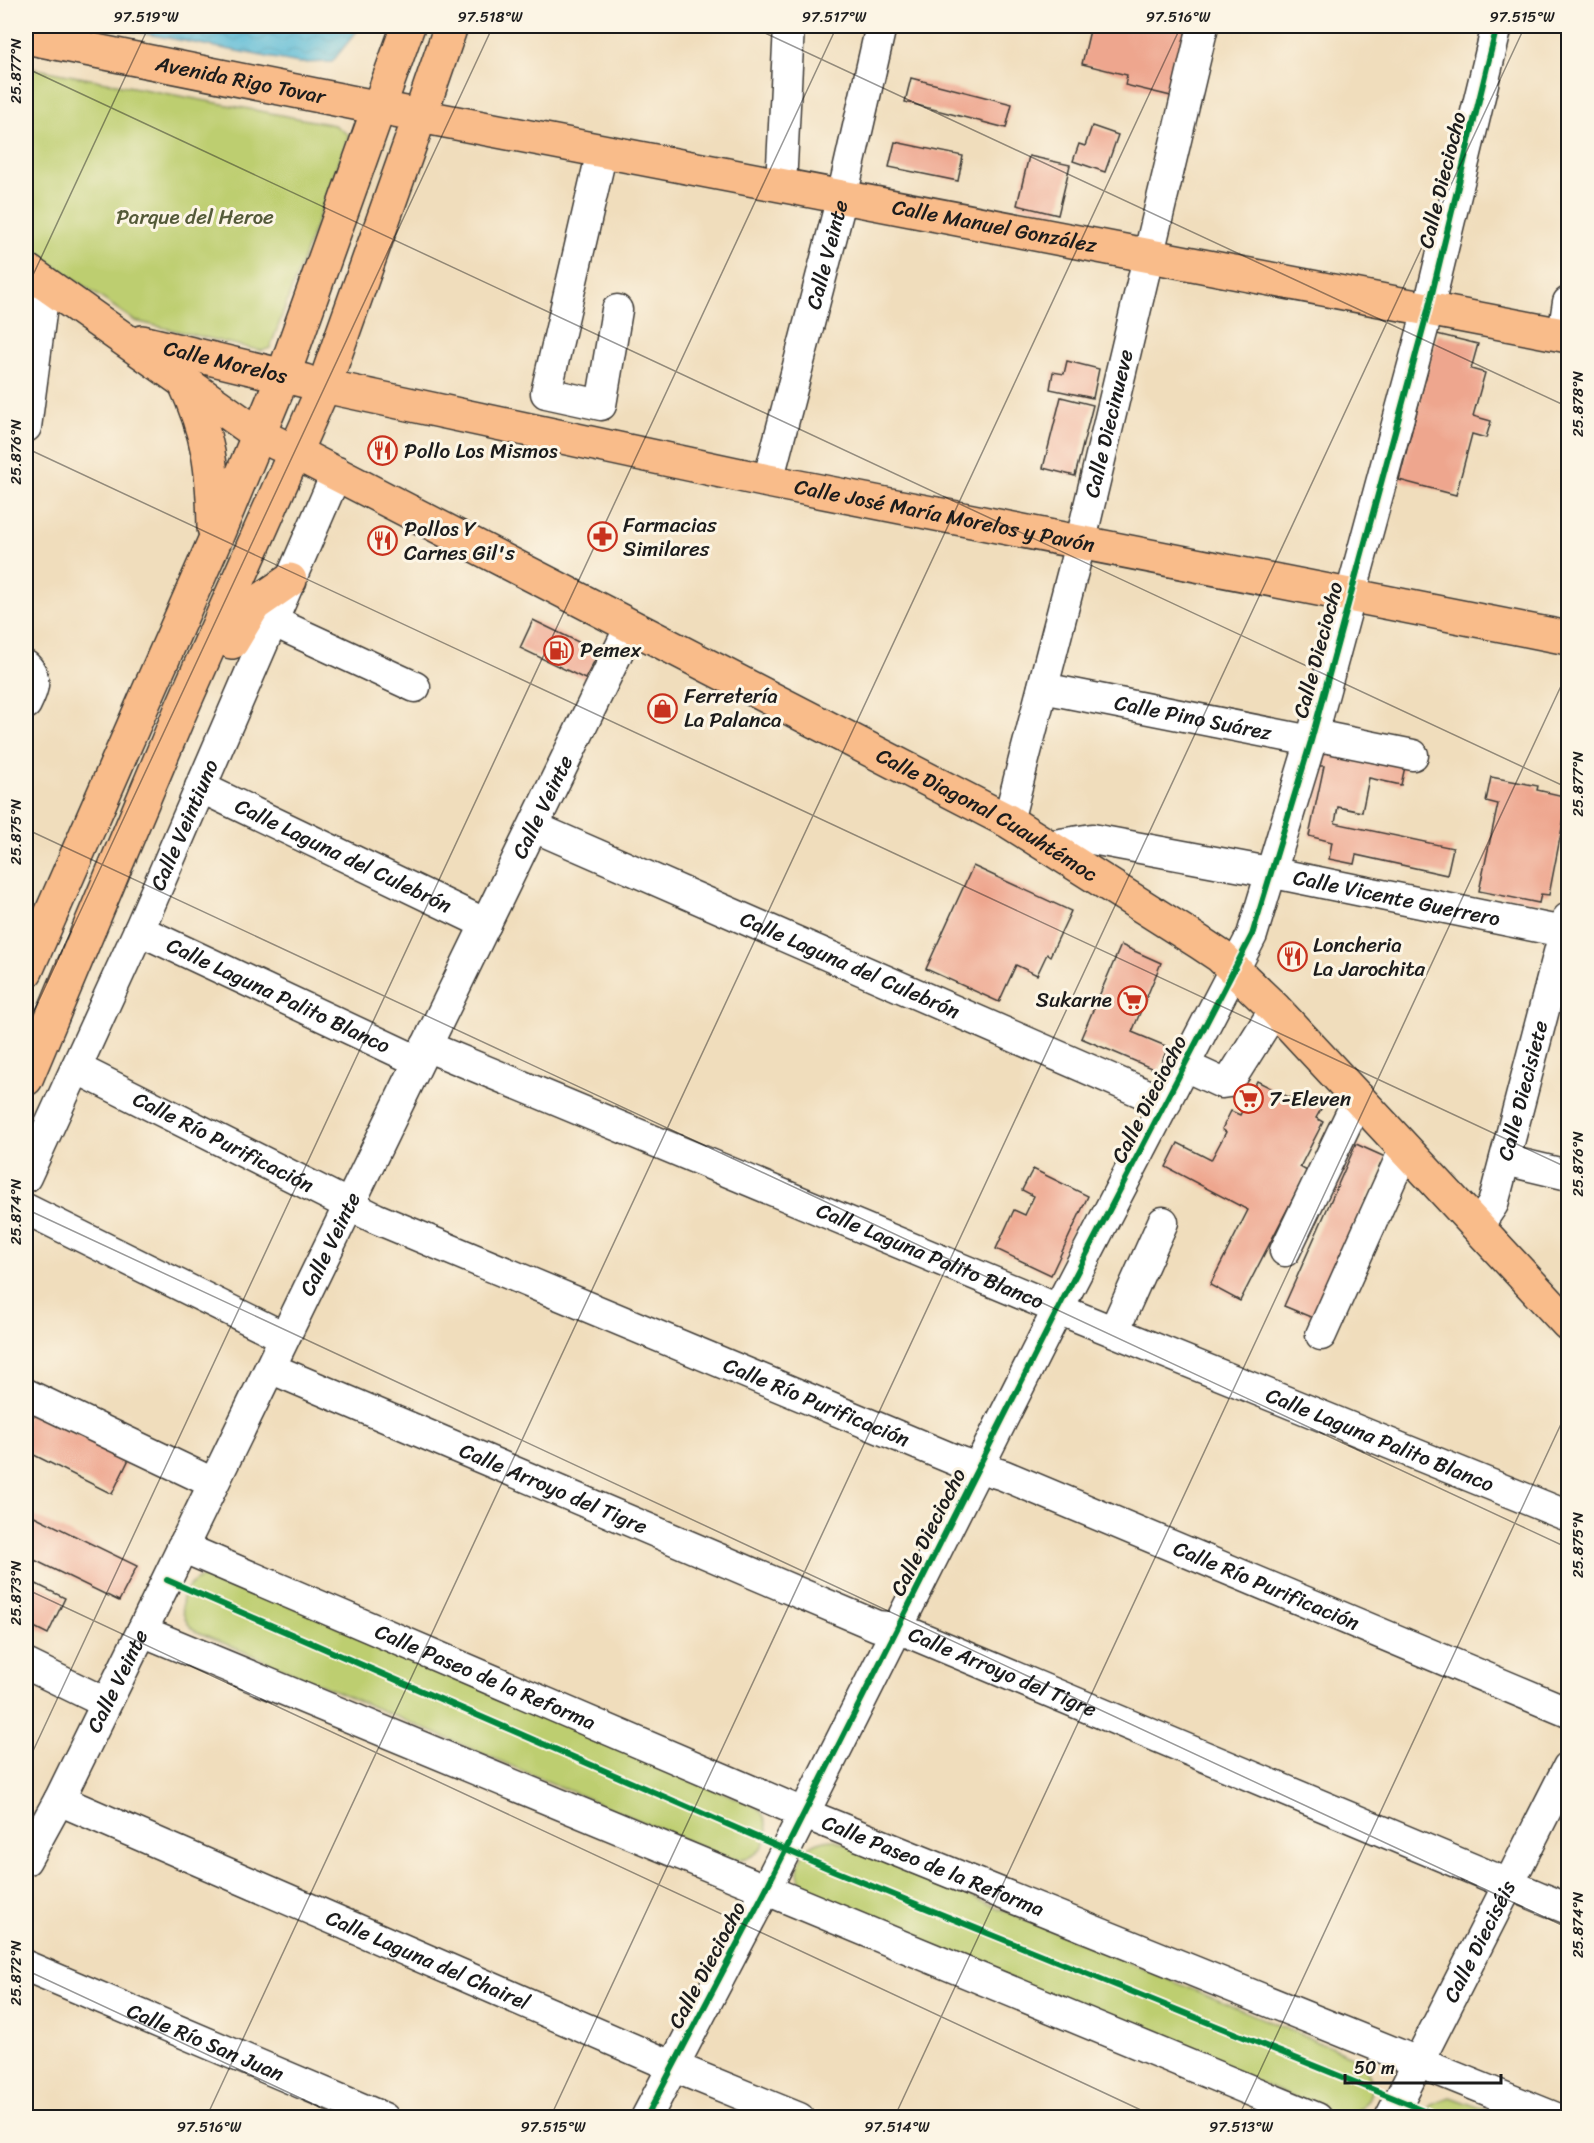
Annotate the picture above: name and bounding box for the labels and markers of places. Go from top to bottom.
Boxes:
place label: Pollo Los Mismos [404,432,558,470]
restaurant icon: Pollo Los Mismos [367,435,399,467]
place label: Farmacias Similares [623,506,717,568]
place label: Pollos Y Carnes Gil's [404,510,515,572]
pharmacy icon: Farmacias Similares [586,521,618,553]
restaurant icon: Pollos Y Carnes Gil's [367,525,399,557]
place label: Pemex [580,631,641,669]
fuel station icon: Pemex [543,634,575,666]
place label: Ferretería La Palanca [684,677,782,739]
shop icon: Ferretería La Palanca [647,692,679,724]
place label: Loncheria La Jarochita [1313,926,1426,988]
restaurant icon: Loncheria La Jarochita [1276,941,1308,973]
place label: Sukarne [1036,981,1112,1019]
supermarket icon: Sukarne [1117,984,1149,1016]
place label: 7-Eleven [1269,1080,1351,1118]
supermarket icon: 7-Eleven [1232,1083,1264,1115]

